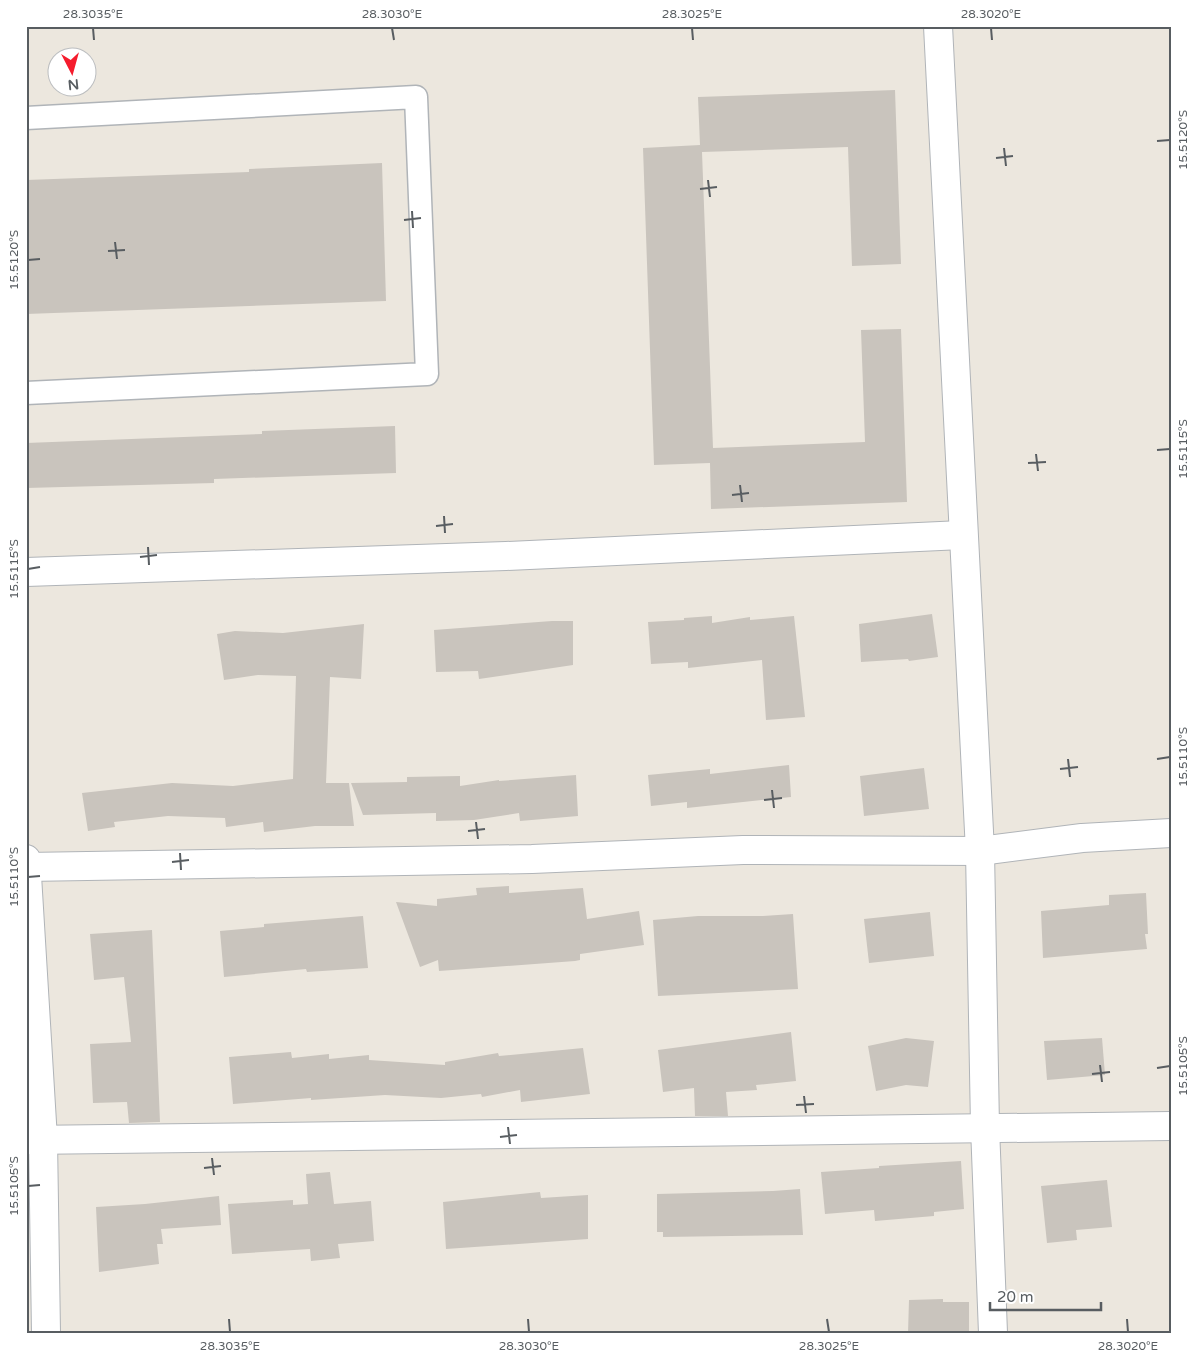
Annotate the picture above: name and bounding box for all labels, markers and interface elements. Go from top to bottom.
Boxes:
text: 28.3035°E [63,7,123,21]
text: 28.3030°E [362,7,423,21]
text: 28.3025°E [662,7,722,21]
text: 28.3020°E [961,7,1022,21]
north arrow [48,48,98,98]
text: N [67,75,80,93]
text: 15.5120°S [1176,110,1190,170]
text: 15.5120°S [7,230,21,290]
text: 15.5115°S [1176,419,1190,479]
text: 15.5115°S [7,539,21,599]
text: 15.5110°S [1176,727,1190,787]
text: 15.5110°S [7,847,21,907]
text: 15.5105°S [1176,1036,1190,1096]
text: 15.5105°S [7,1156,21,1216]
scale bar [990,1279,1101,1311]
text: 20 m [997,1288,1034,1306]
text: 28.3035°E [200,1339,260,1353]
text: 28.3030°E [499,1339,560,1353]
text: 28.3025°E [799,1339,859,1353]
text: 28.3020°E [1098,1339,1159,1353]

